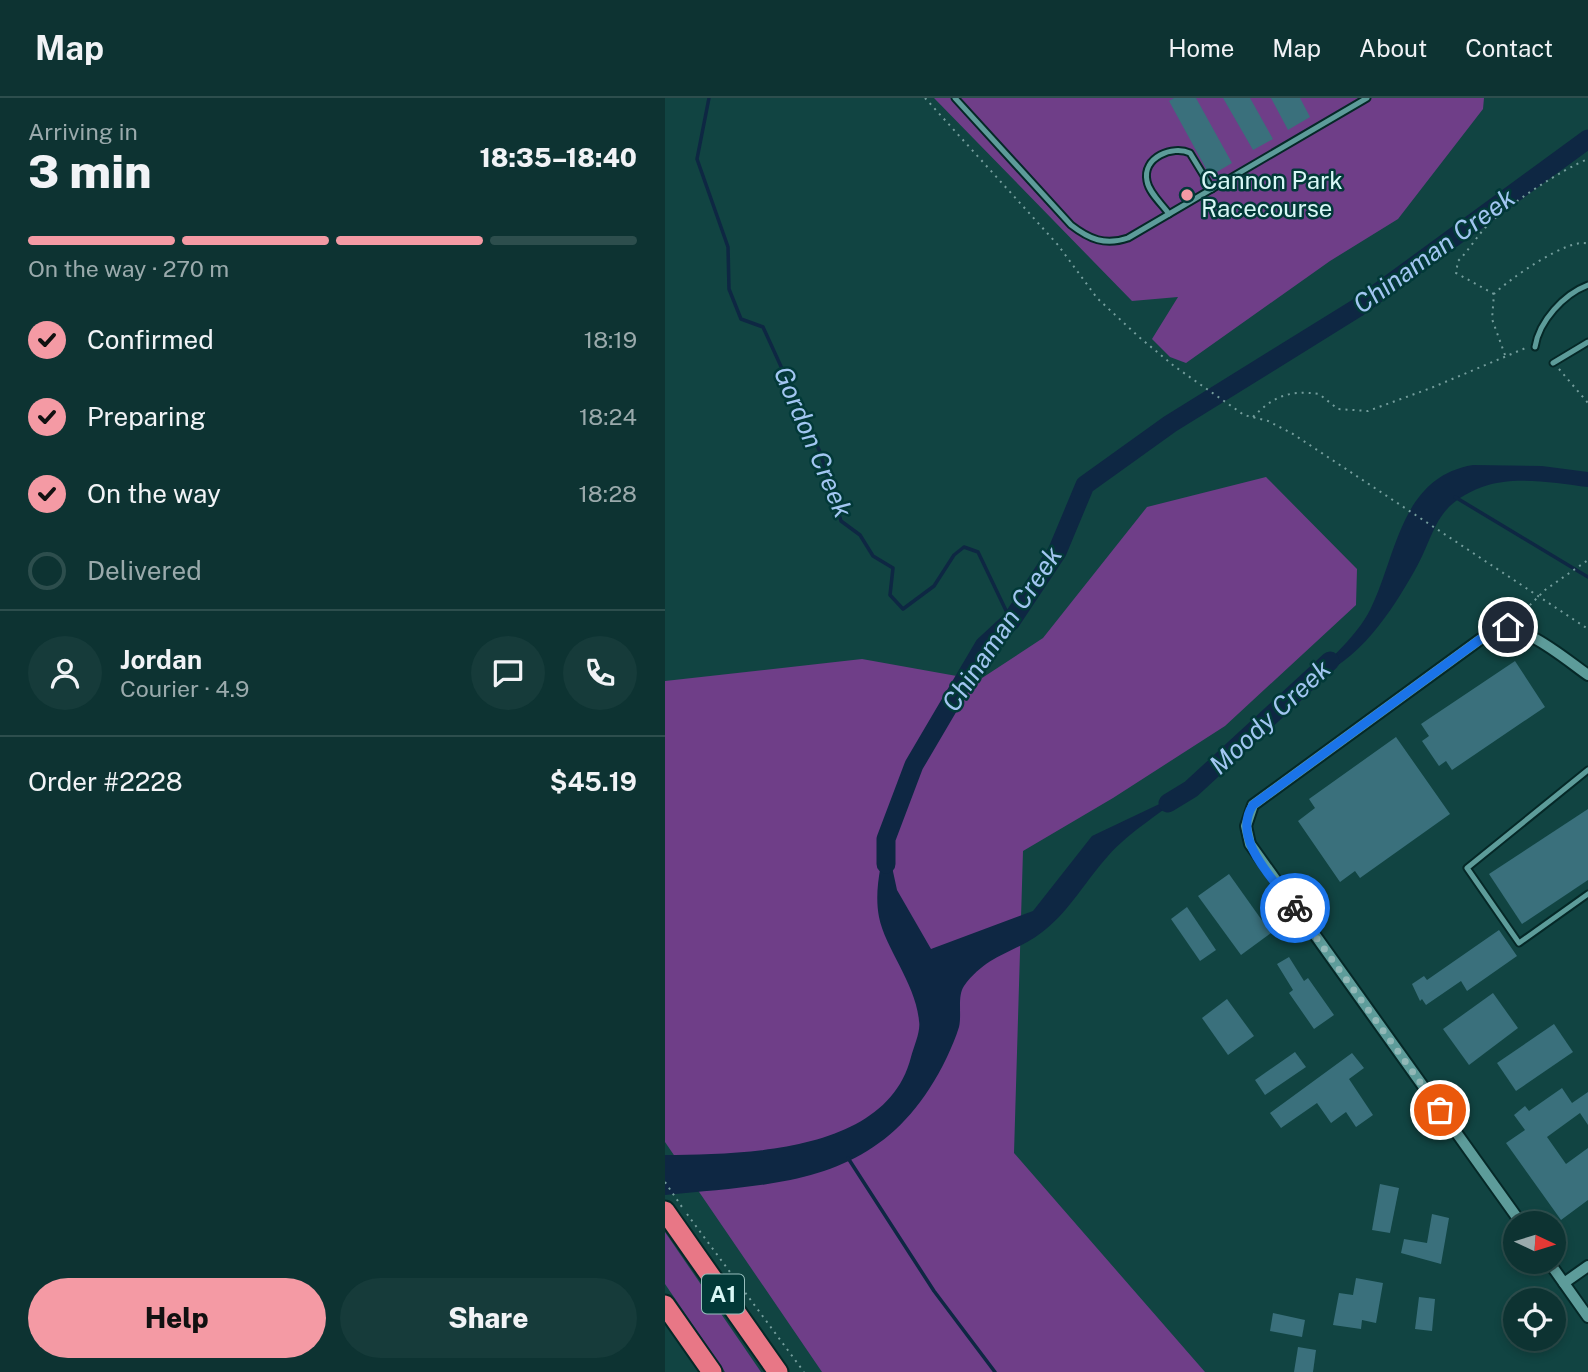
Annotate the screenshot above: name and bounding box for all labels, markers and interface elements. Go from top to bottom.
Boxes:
text: Map [35,29,104,67]
text: Home [1168,34,1234,62]
text: Map [1272,34,1321,62]
text: About [1359,34,1427,62]
text: Contact [1465,34,1553,62]
text: Arriving in [28,118,138,145]
text: 18:35–18:40 [479,142,637,173]
text: 3 min [28,144,152,198]
place label: Cannon Park Racecourse [1201,166,1343,222]
water label: Chinaman Creek [1347,182,1521,320]
marker: Cannon Park Racecourse [1179,187,1195,203]
text: On the way · 270 m [28,255,229,282]
icon: check [28,321,66,359]
text: Confirmed [87,324,214,355]
text: 18:19 [584,326,637,353]
water label: Gordon Creek [768,362,859,522]
icon: check [28,398,66,436]
text: Preparing [87,401,206,432]
text: 18:24 [579,403,637,430]
icon: check [28,475,66,513]
text: On the way [87,478,221,509]
text: 18:28 [579,480,637,507]
water label: Chinaman Creek [935,540,1068,717]
text: Delivered [87,555,202,586]
pin [1478,597,1538,657]
icon: home [1489,608,1527,646]
button: person [28,636,102,710]
button: chat [471,636,545,710]
button: phone [563,636,637,710]
text: Jordan [120,644,202,675]
water label: Moody Creek [1203,653,1337,780]
text: Courier · 4.9 [120,675,249,702]
text: Order #2228 [28,766,183,797]
text: $45.19 [550,766,637,797]
courier [1260,873,1330,943]
icon: bike [1276,889,1314,927]
pin [1410,1080,1470,1140]
icon: bag [1421,1091,1459,1129]
north arrow [1503,1211,1566,1274]
map controls [1503,1211,1566,1351]
road number: A1 [702,1274,744,1314]
button: Help [28,1278,326,1358]
button: Share [340,1278,637,1358]
button: locate [1503,1288,1566,1351]

